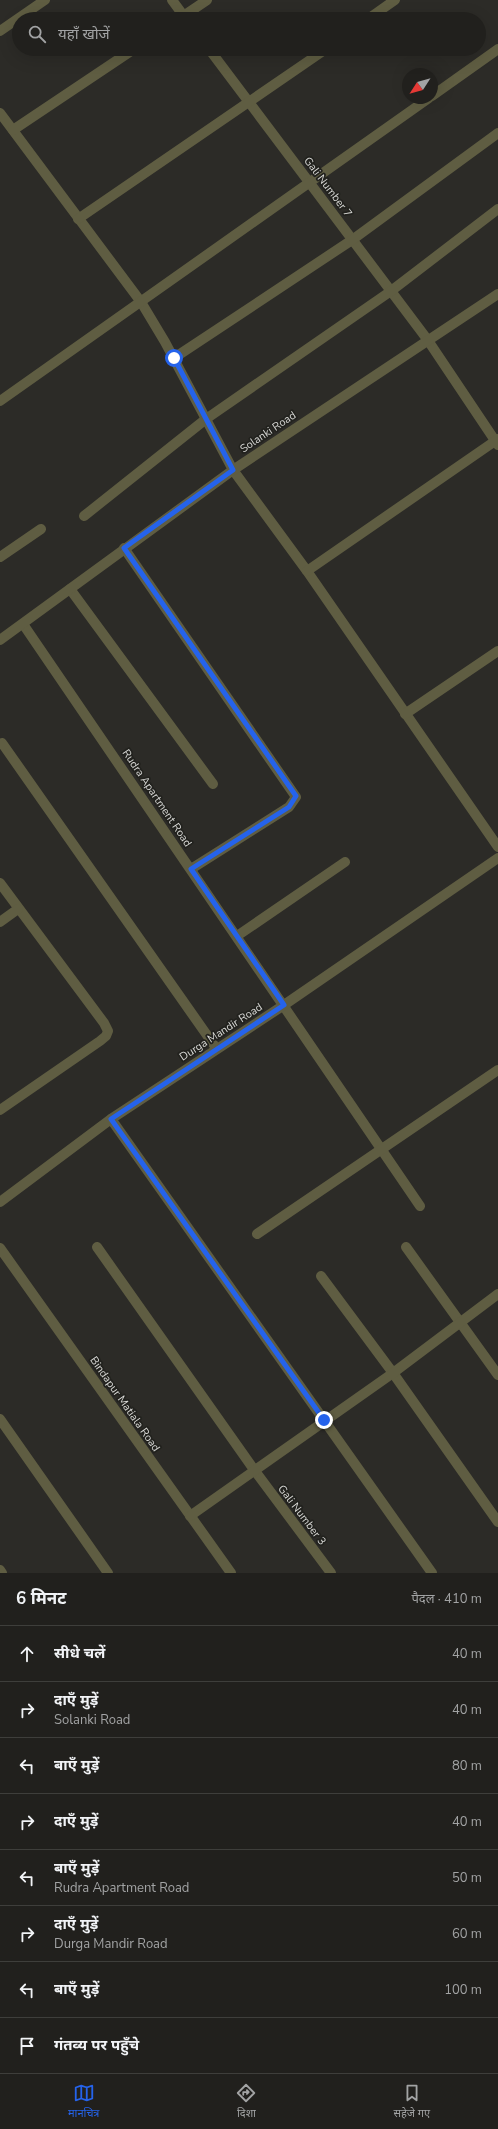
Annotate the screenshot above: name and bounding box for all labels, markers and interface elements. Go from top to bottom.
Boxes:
search box [12,12,486,56]
icon: search [26,23,48,45]
text: यहाँ खोजें [58,24,110,44]
north arrow [402,68,438,104]
street label: Gali Number 7 [300,154,356,220]
route start [165,349,183,367]
street label: Solanki Road [237,408,299,456]
street label: Rudra Apartment Road [119,746,195,850]
street label: Durga Mandir Road [177,1000,265,1064]
street label: Bindapur Matiala Road [87,1353,163,1455]
route end [315,1411,333,1429]
street label: Gali Number 3 [274,1482,330,1548]
text: 6 मिनट [16,1587,66,1610]
text: पैदल · 410 m [411,1590,482,1608]
icon: ahead [16,1643,38,1665]
text: सीधे चलें [54,1643,105,1663]
text: 40 m [452,1645,482,1663]
text: दाएँ मुड़ें [54,1690,98,1710]
icon: right [16,1699,38,1721]
text: 40 m [452,1701,482,1719]
text: Solanki Road [54,1711,130,1729]
icon: left [16,1755,38,1777]
text: बाएँ मुड़ें [54,1755,99,1775]
text: 80 m [452,1757,482,1775]
icon: right [16,1811,38,1833]
text: दाएँ मुड़ें [54,1811,98,1831]
text: 40 m [452,1813,482,1831]
text: बाएँ मुड़ें [54,1858,99,1878]
icon: left [16,1867,38,1889]
text: 50 m [452,1869,482,1887]
text: Rudra Apartment Road [54,1879,189,1897]
text: दाएँ मुड़ें [54,1914,98,1934]
icon: right [16,1923,38,1945]
text: 60 m [452,1925,482,1943]
text: Durga Mandir Road [54,1935,168,1953]
icon: left [16,1979,38,2001]
text: बाएँ मुड़ें [54,1979,99,1999]
text: 100 m [444,1981,482,1999]
icon: arrive [16,2035,38,2057]
text: गंतव्य पर पहुँचे [54,2035,139,2055]
tab: मानचित्र [68,2082,99,2121]
tab: दिशा [235,2082,257,2121]
tab: सहेजे गए [393,2082,430,2121]

